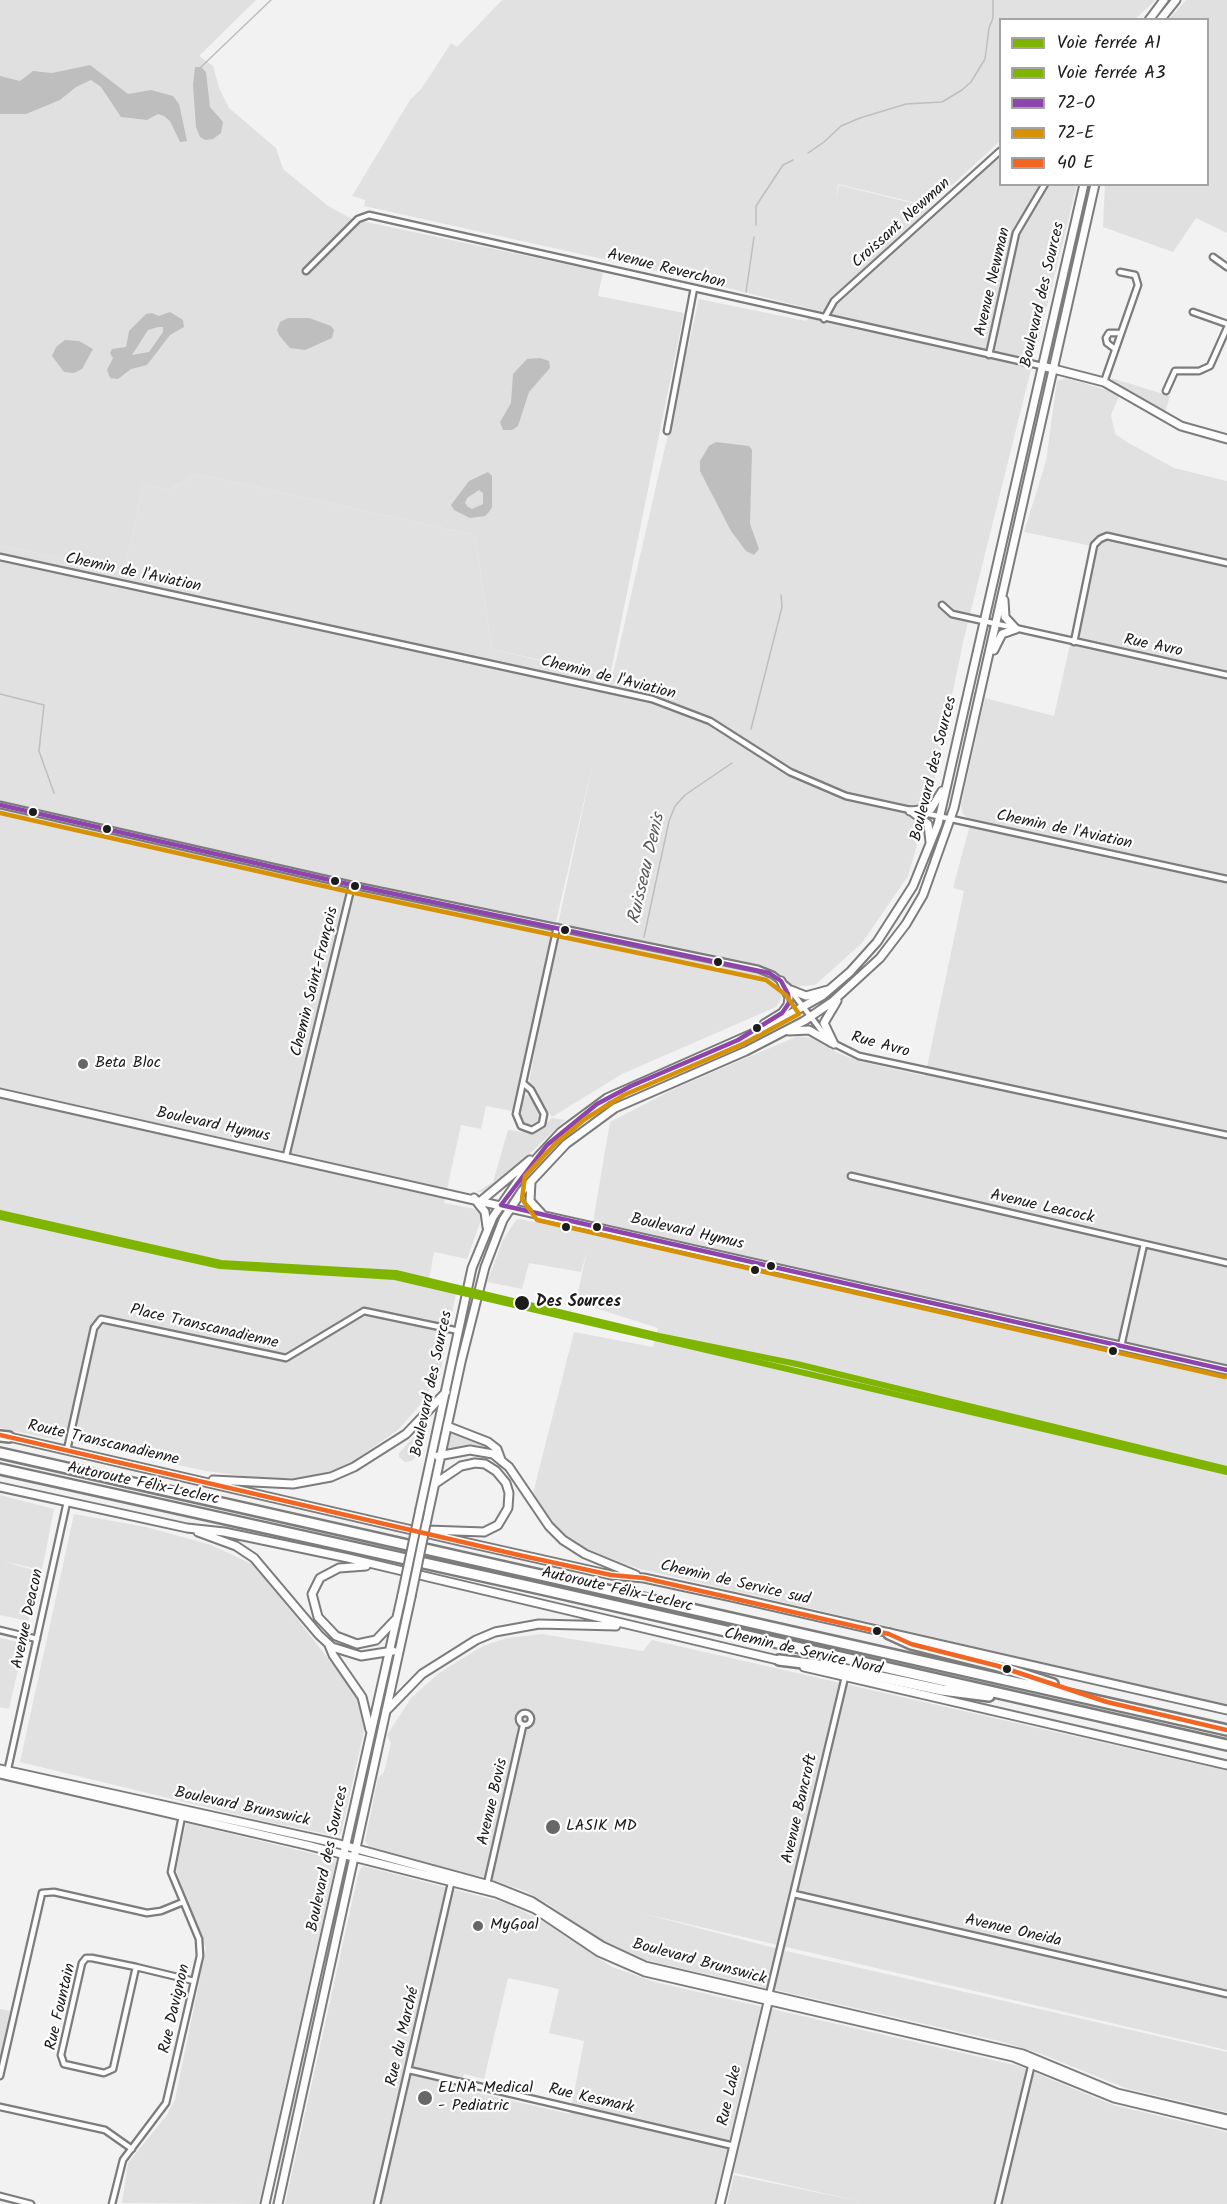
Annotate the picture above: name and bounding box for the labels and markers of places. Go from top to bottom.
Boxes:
unlabelled marker [27,806,39,818]
unlabelled marker [101,823,113,835]
unlabelled marker [329,875,341,887]
unlabelled marker [349,880,361,892]
unlabelled marker [559,924,571,936]
unlabelled marker [712,956,724,968]
unlabelled marker [751,1022,763,1034]
place label: Beta Bloc [95,1054,161,1074]
marker: Beta Bloc [76,1057,90,1071]
unlabelled marker [560,1221,572,1233]
unlabelled marker [591,1221,603,1233]
unlabelled marker [765,1260,777,1272]
unlabelled marker [749,1264,761,1276]
place label: Des Sources [536,1293,621,1313]
marker: Des Sources [513,1294,531,1312]
unlabelled marker [1107,1345,1119,1357]
unlabelled marker [871,1625,883,1637]
unlabelled marker [1001,1663,1013,1675]
place label: LASIK MD [566,1817,637,1837]
marker: LASIK MD [544,1818,562,1836]
place label: MyGoal [490,1916,539,1936]
marker: MyGoal [471,1919,485,1933]
place label: ELNA Medical - Pediatric [438,2079,533,2117]
marker: ELNA Medical - Pediatric [416,2089,434,2107]

